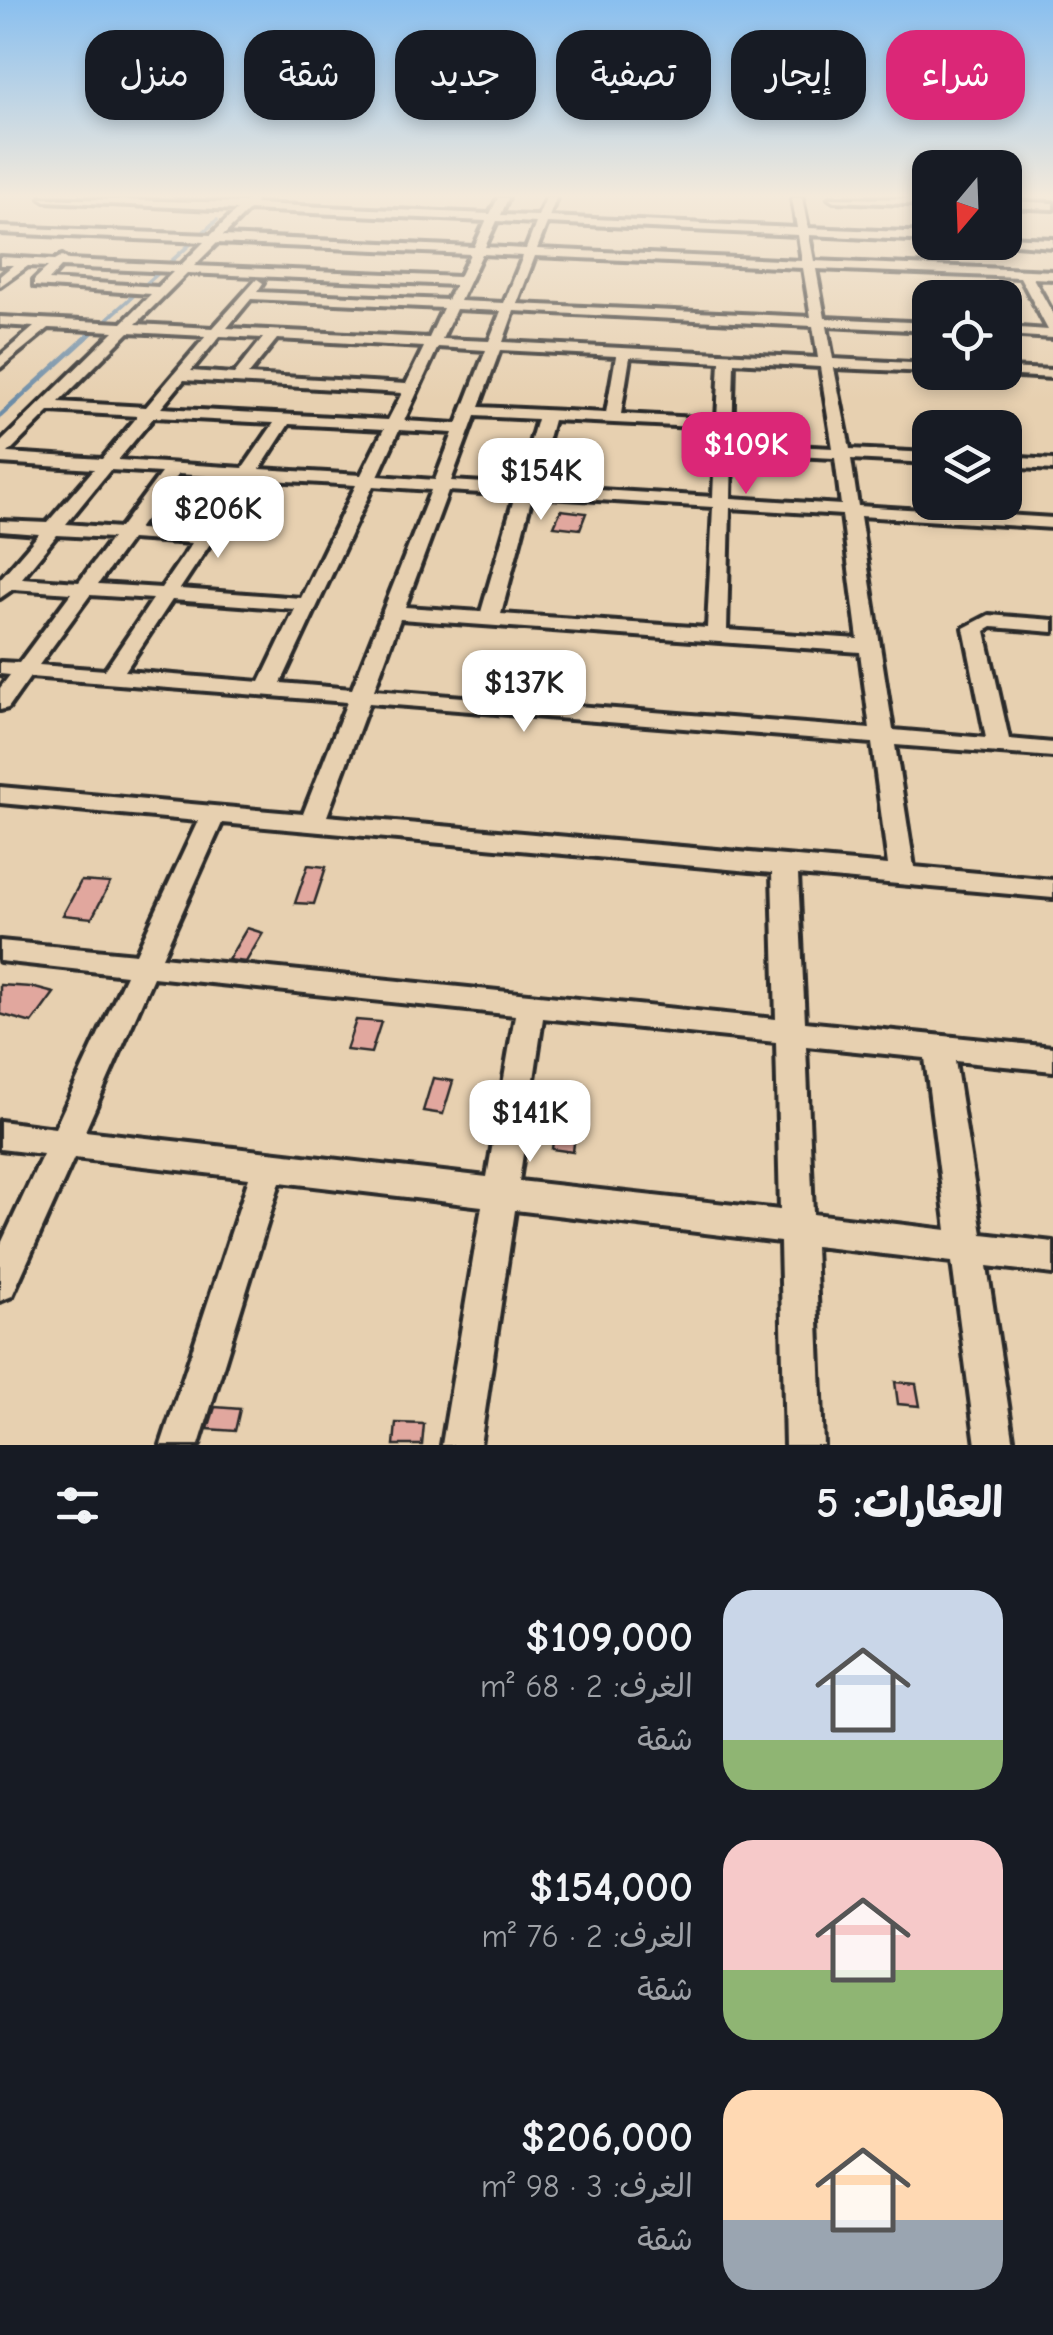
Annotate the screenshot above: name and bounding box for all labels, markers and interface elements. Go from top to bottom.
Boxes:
chip: منزل [85,30,224,120]
chip: شقة [244,30,375,120]
chip: جديد [395,30,536,120]
chip: تصفية [556,30,711,120]
chip: إيجار [731,30,866,120]
chip: شراء [886,30,1025,120]
north arrow [912,150,1022,260]
map controls [912,150,1022,520]
button: locate [912,280,1022,390]
button: layers [912,410,1022,520]
pin: $109K [676,412,816,497]
text: $109K [704,426,788,463]
pin: $154K [471,438,611,523]
text: $154K [500,452,582,489]
pin: $206K [148,476,288,561]
text: $206K [174,490,262,527]
pin: $137K [454,650,594,735]
text: $137K [484,664,564,701]
pin: $141K [460,1080,600,1165]
text: $141K [491,1094,569,1131]
icon: filters [50,1478,105,1533]
text: العقارات: 5 [816,1479,1003,1528]
text: $109,000 [525,1613,693,1662]
icon: home [803,1630,923,1750]
text: الغرف: 2 · 68 m² [480,1668,693,1705]
text: شقة [637,1721,693,1758]
text: $154,000 [529,1863,693,1912]
icon: home [803,1880,923,2000]
text: الغرف: 2 · 76 m² [482,1918,693,1955]
text: شقة [637,1971,693,2008]
text: $206,000 [521,2113,693,2162]
icon: home [803,2130,923,2250]
text: الغرف: 3 · 98 m² [481,2168,693,2205]
text: شقة [637,2221,693,2258]

